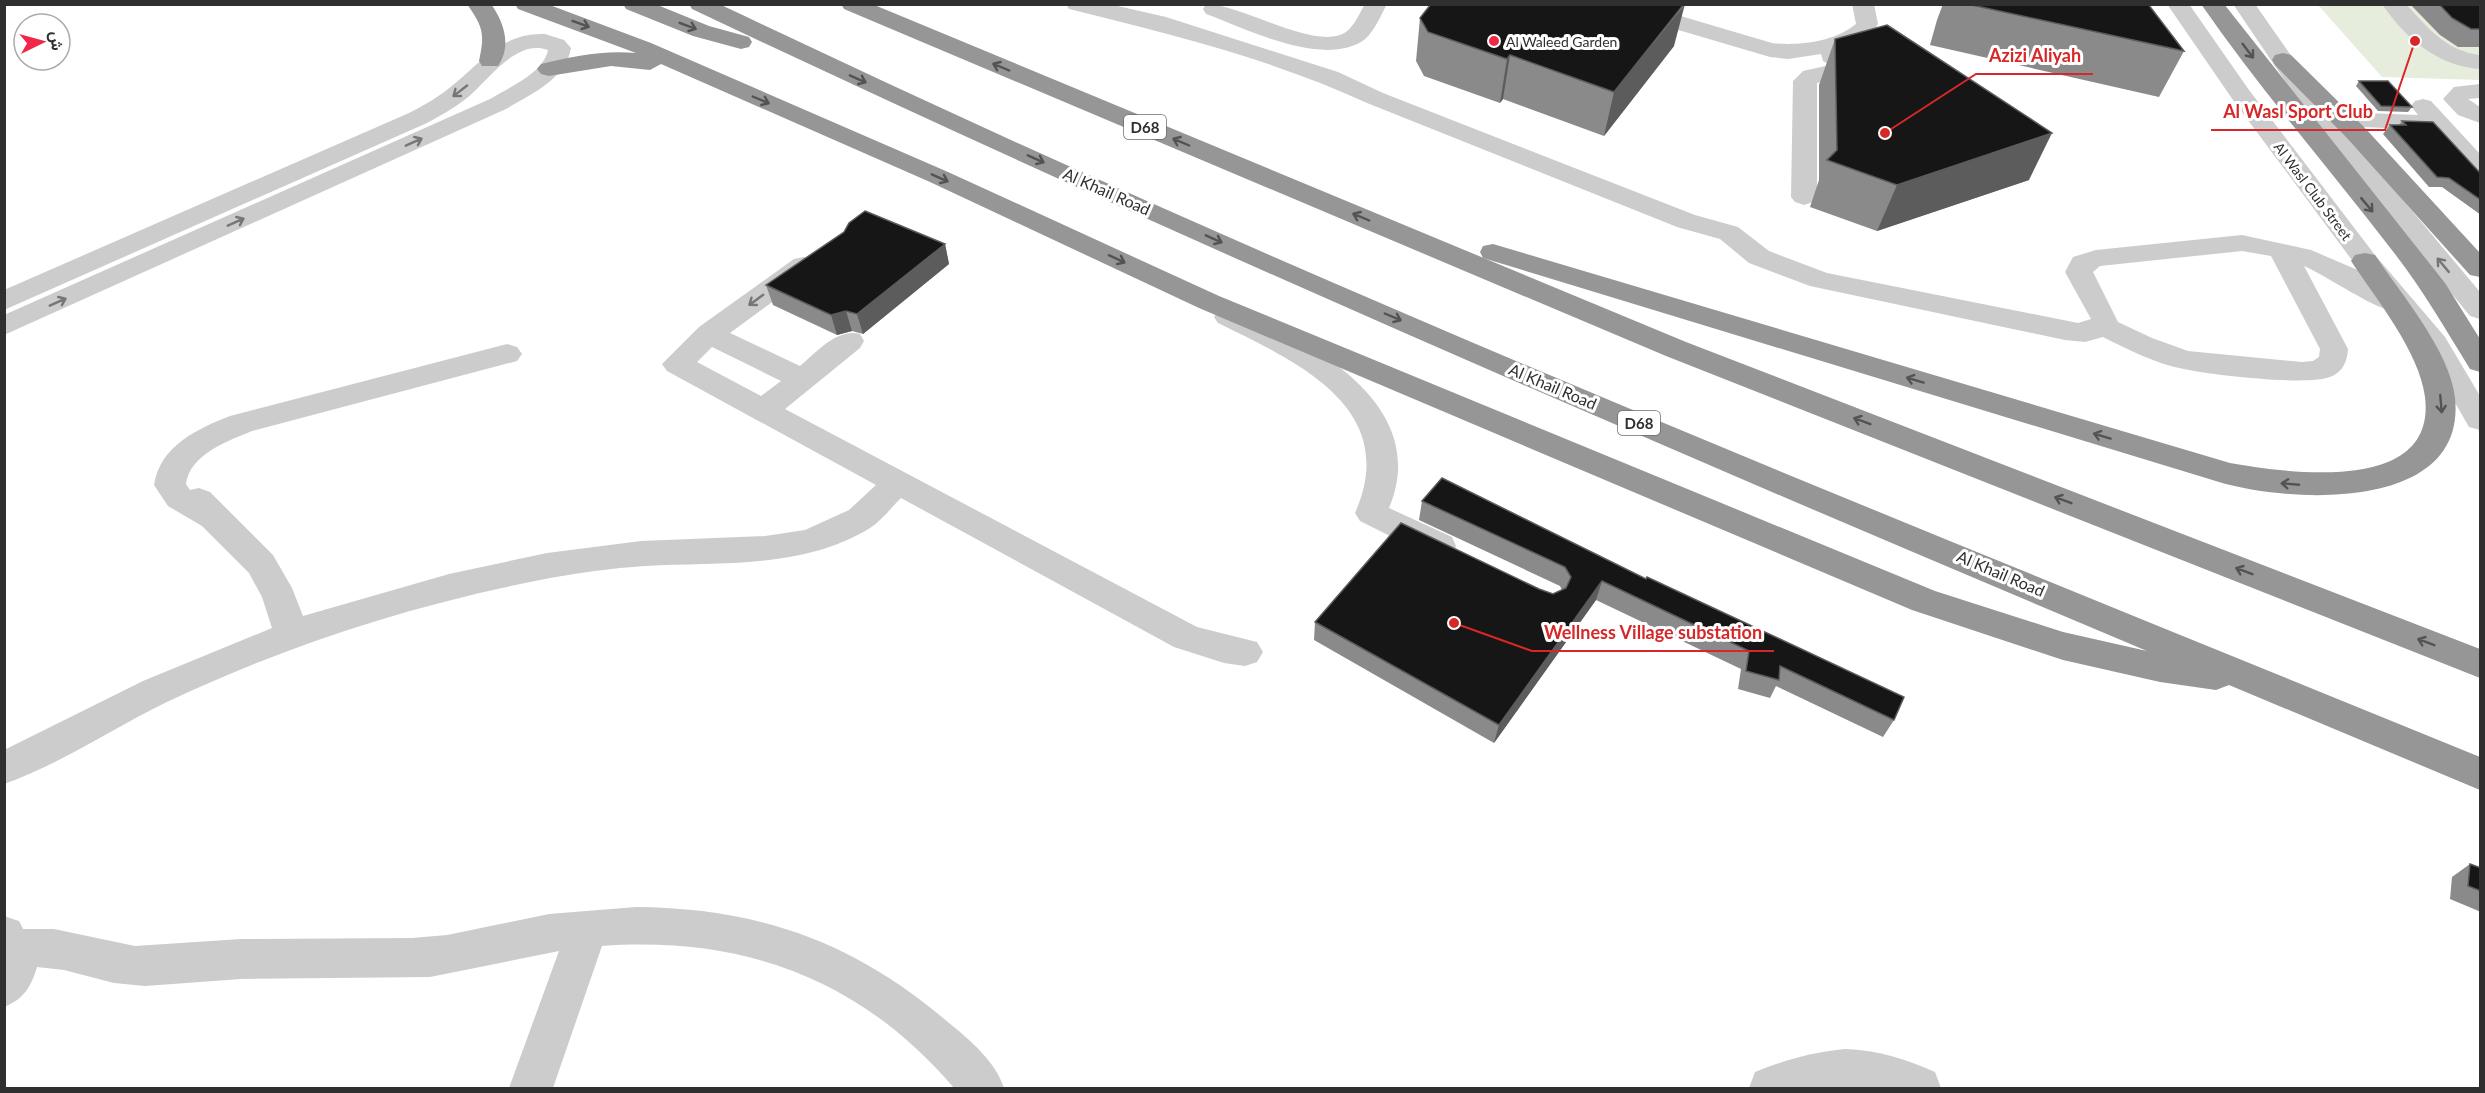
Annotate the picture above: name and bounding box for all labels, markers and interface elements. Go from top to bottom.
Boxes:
north arrow [12,12,72,72]
one-way arrow [571,19,590,30]
one-way arrow [678,21,697,32]
text: ش [46,30,68,51]
place label: Al Waleed Garden [1506,33,1617,50]
marker: Al Waleed Garden [1487,34,1501,48]
callout: Azizi Aliyah [1976,38,2093,74]
one-way arrow [2241,43,2254,59]
text: Azizi Aliyah [1988,44,2081,66]
one-way arrow [993,61,1011,72]
one-way arrow [848,74,867,85]
one-way arrow [452,85,468,98]
callout: Al Wasl Sport Club [2211,94,2385,130]
one-way arrow [751,95,770,106]
text: Al Wasl Sport Club [2222,100,2373,122]
road number: D68 [1124,115,1166,139]
one-way arrow [404,136,422,148]
one-way arrow [1173,136,1191,147]
street label: Al Wasl Club Street [2271,139,2355,243]
one-way arrow [1026,154,1044,165]
street label: Al Khail Road [1060,163,1154,219]
one-way arrow [930,172,948,184]
one-way arrow [2360,197,2374,212]
one-way arrow [1353,211,1371,222]
one-way arrow [226,216,244,227]
one-way arrow [1204,234,1222,245]
one-way arrow [1108,253,1126,265]
one-way arrow [2437,257,2450,273]
one-way arrow [748,294,764,307]
one-way arrow [48,295,66,307]
one-way arrow [1383,311,1401,323]
street label: Al Khail Road [1506,359,1600,413]
one-way arrow [1906,374,1925,385]
one-way arrow [2435,394,2446,413]
road number: D68 [1618,411,1660,435]
one-way arrow [1853,415,1871,426]
one-way arrow [2093,430,2112,441]
one-way arrow [2281,478,2301,489]
one-way arrow [2054,494,2073,505]
street label: Al Khail Road [1954,546,2048,600]
one-way arrow [2236,565,2254,576]
callout: Wellness Village substation [1532,615,1774,651]
text: Wellness Village substation [1544,621,1762,643]
one-way arrow [2417,636,2436,647]

